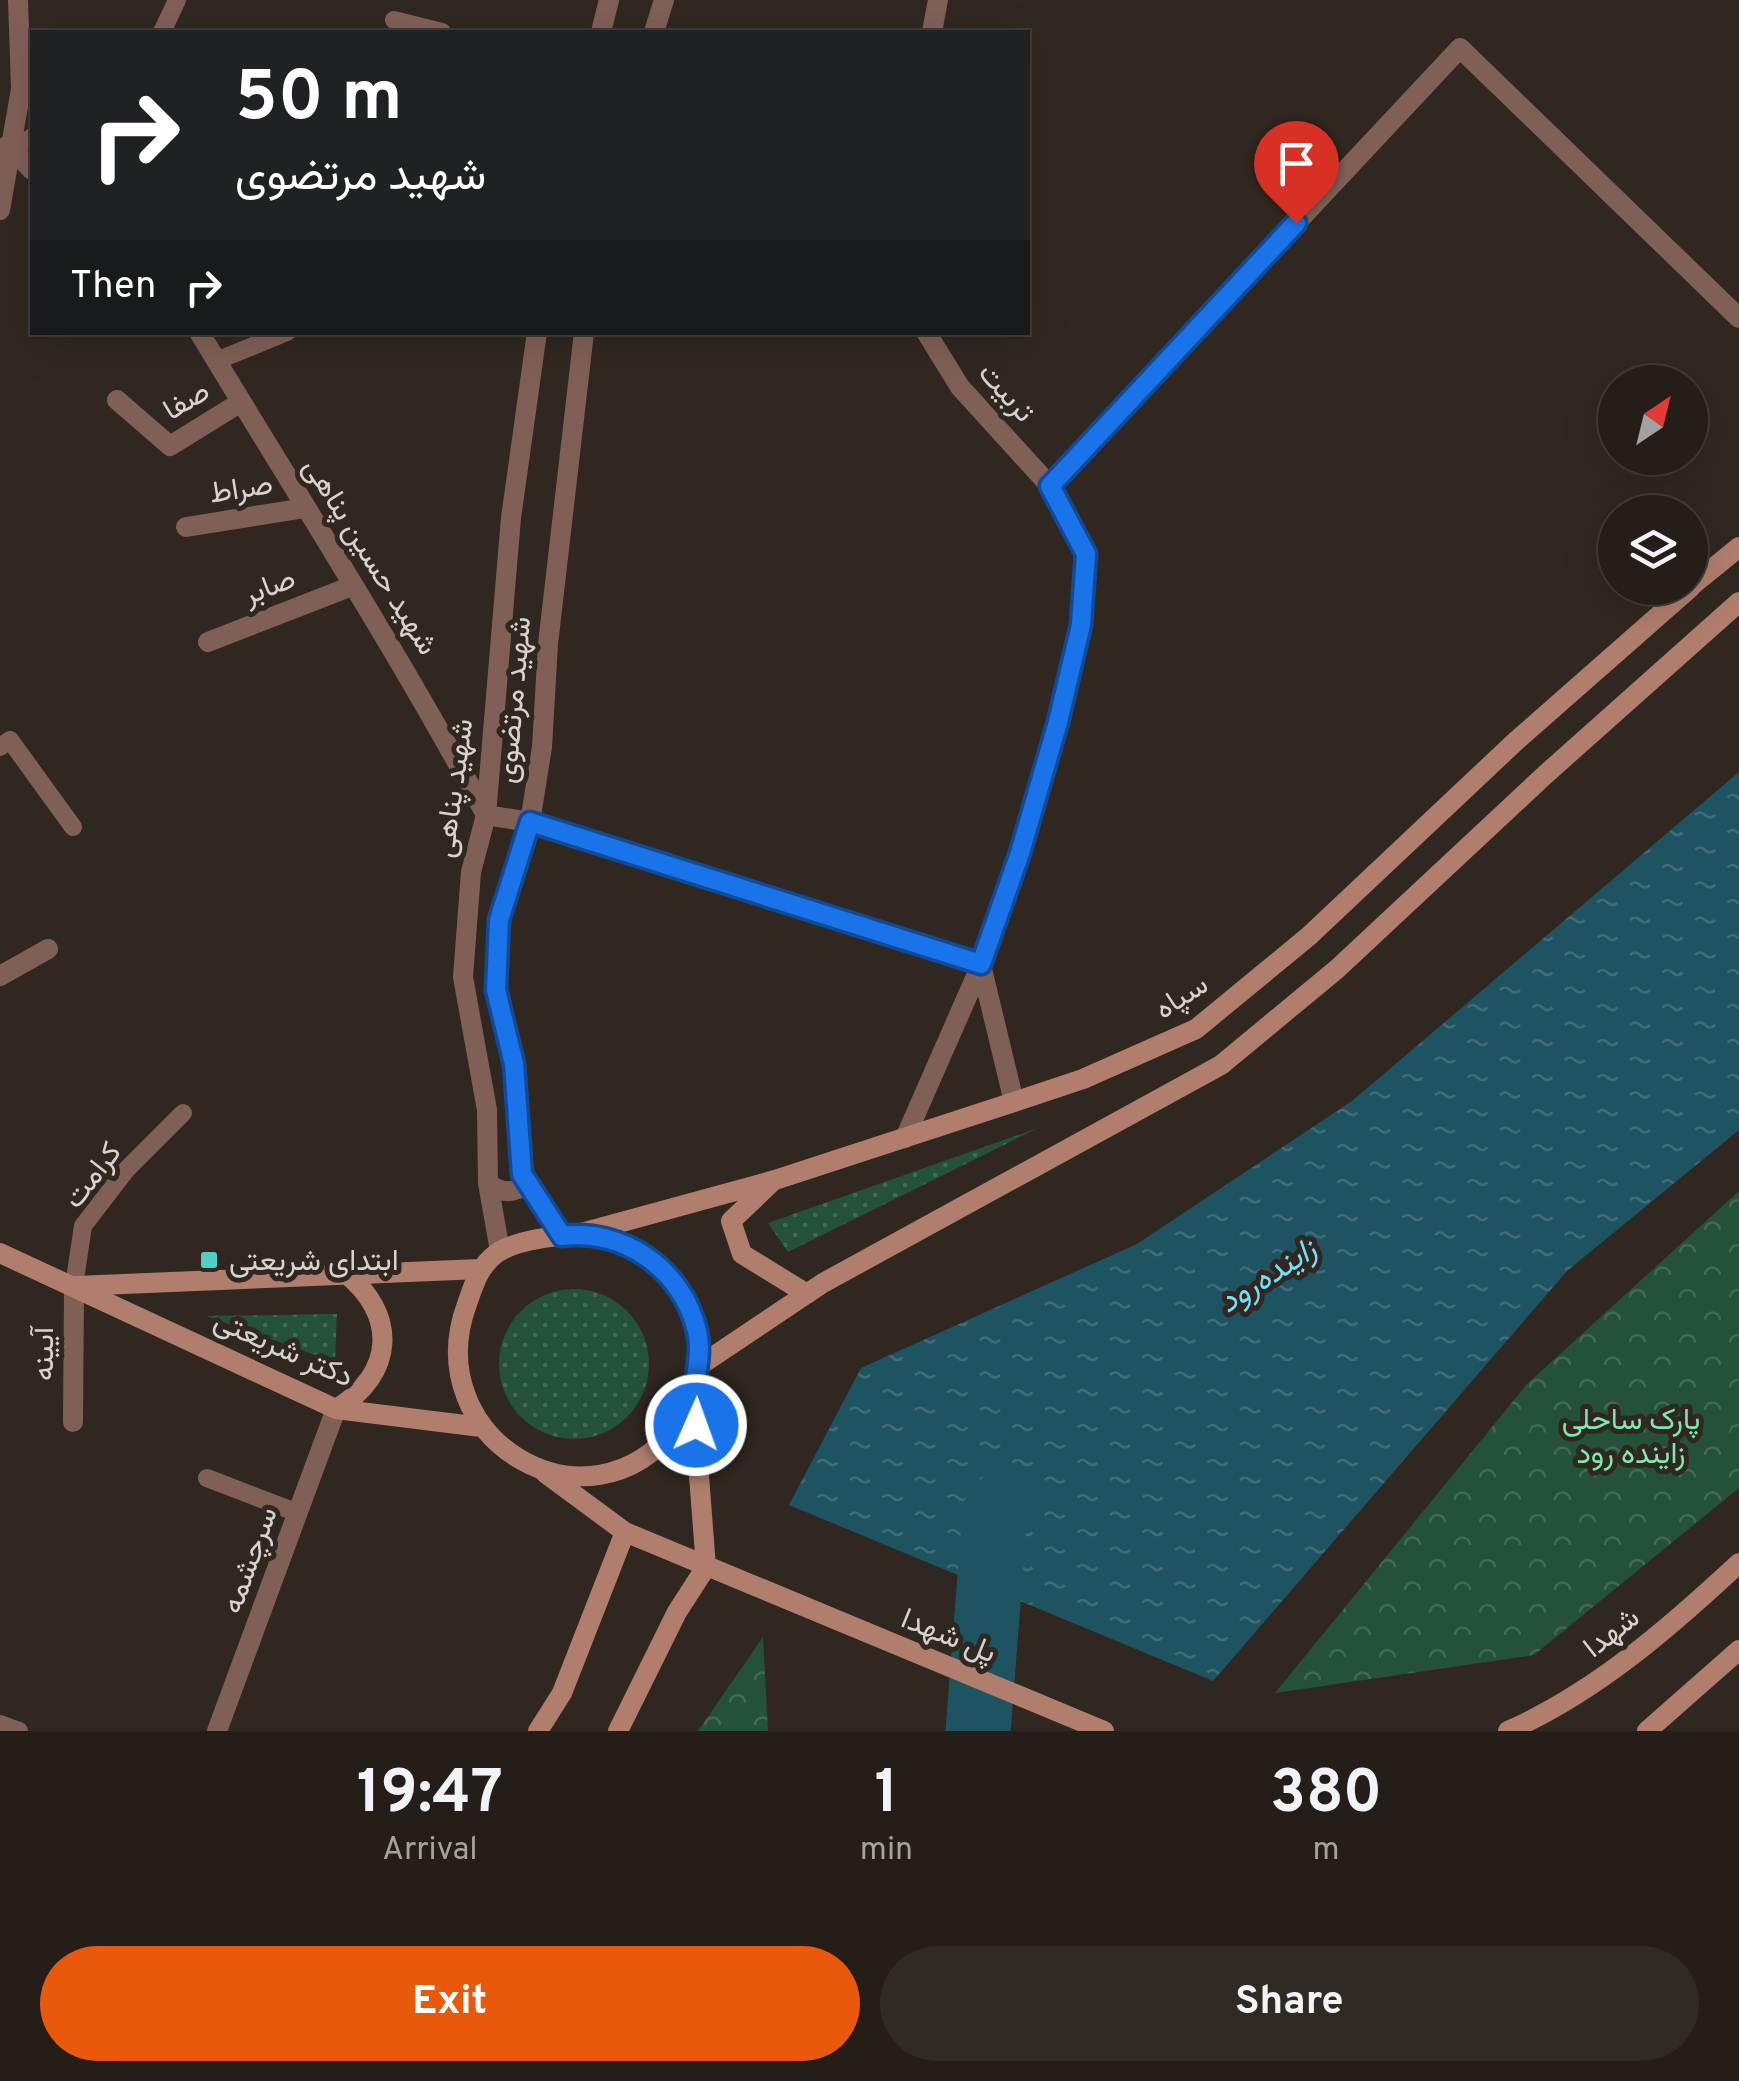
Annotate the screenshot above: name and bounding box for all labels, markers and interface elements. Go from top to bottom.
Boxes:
text: 50 m [235,56,402,145]
icon: right [70,70,200,200]
pin [1254,121,1339,224]
icon: arrive [1269,136,1324,191]
text: شهيد مرتضوی [235,149,486,206]
icon: right [176,260,231,315]
text: Then [70,263,156,312]
street label: تربیت [969,356,1042,431]
north arrow [1598,365,1708,475]
map controls [1598,365,1708,605]
street label: صفا [157,374,217,430]
street label: شهید حسین پناهی [293,452,444,663]
street label: صراط [207,467,276,514]
button: layers [1598,495,1708,605]
street label: صابر [237,561,301,616]
street label: شهيد مرتضوی [490,615,541,785]
street label: شهید پناهی [427,716,484,860]
street label: سپاه [1149,967,1216,1029]
street label: کرامت [57,1136,131,1217]
water label: زاینده‌رود [1212,1230,1327,1324]
place label: ابتدای شریعتی [229,1244,399,1281]
marker: ابتدای شریعتی [198,1249,220,1271]
street label: دکتر شریعتی [208,1303,358,1397]
street label: آیینه [27,1325,64,1381]
position arrow [644,1373,748,1477]
park label: پارک ساحلی زاینده رود [1562,1403,1700,1474]
street label: سرچشمه [215,1502,288,1619]
street label: شهدا [1577,1600,1648,1667]
street label: پل شهدا [895,1602,1001,1673]
text: 19:47 [357,1758,503,1834]
text: 1 [874,1758,898,1834]
text: 380 [1270,1758,1382,1834]
text: Arrival [382,1831,478,1871]
text: min [860,1831,913,1871]
text: m [1312,1831,1340,1871]
button: Exit [40,1946,860,2061]
button: Share [880,1946,1699,2061]

